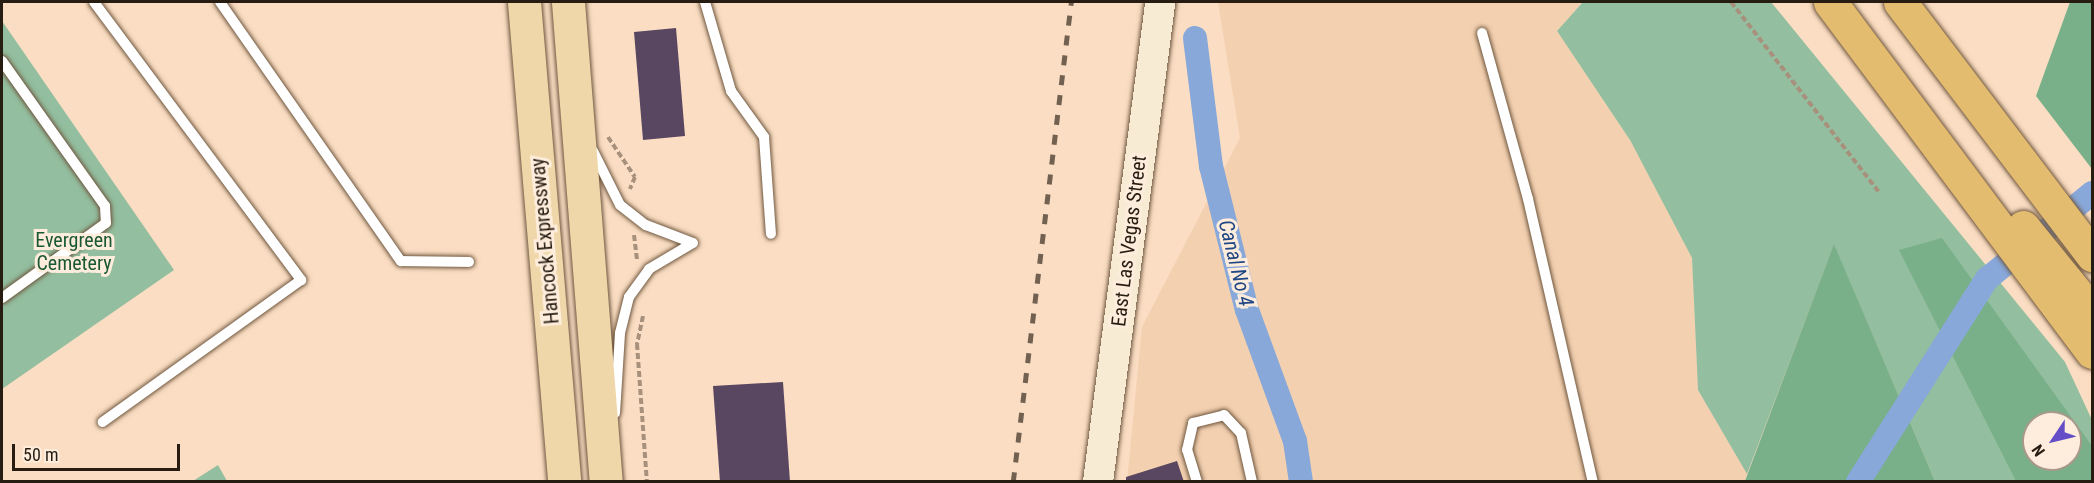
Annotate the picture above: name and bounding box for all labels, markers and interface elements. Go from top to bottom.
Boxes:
street label: East Las Vegas Street [1107,154,1151,328]
street label: Hancock Expressway [526,157,564,325]
water label: Canal No 4 [1213,217,1259,309]
park label: Evergreen Cemetery [35,228,113,275]
north arrow [2022,411,2082,471]
scale bar [15,432,183,470]
text: N [2028,441,2049,460]
text: 50 m [23,444,58,465]

